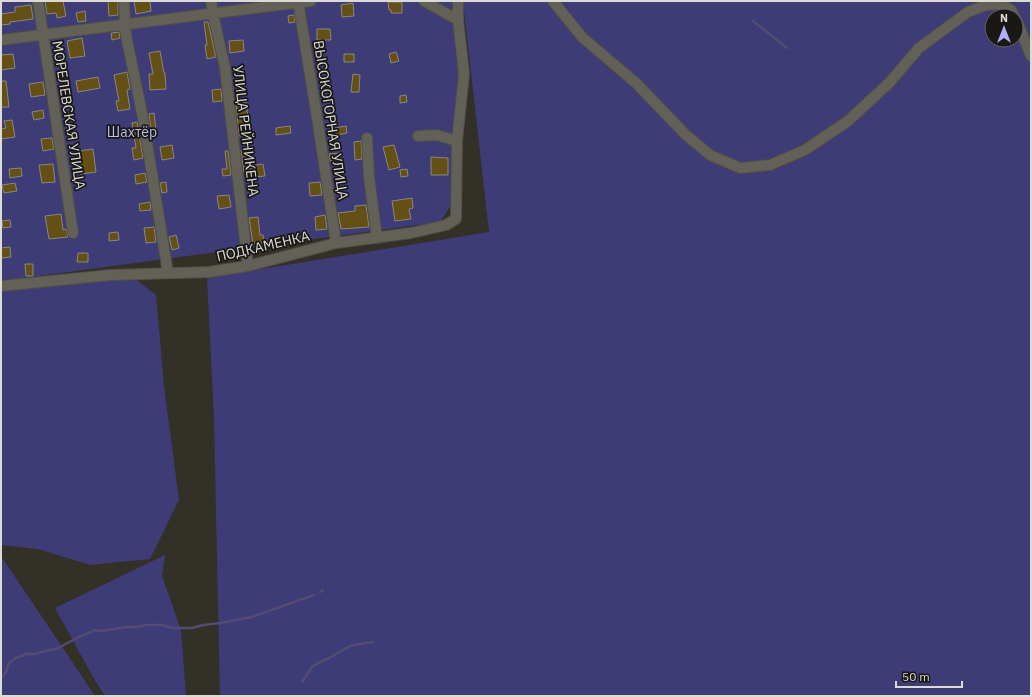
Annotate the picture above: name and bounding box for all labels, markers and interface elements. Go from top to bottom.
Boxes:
north arrow [984,8,1024,48]
text: N [1000,11,1008,25]
street label: МОРЕЛЕВСКАЯ УЛИЦА [48,39,90,191]
street label: ВЫСОКОГОРНАЯ УЛИЦА [310,39,352,201]
street label: УЛИЦА РЕЙНИКЕНА [229,64,264,198]
park label: Шахтёр [107,123,157,141]
street label: ПОДКАМЕНКА [214,226,312,266]
scale bar [896,663,962,689]
text: 50 m [902,669,930,684]

